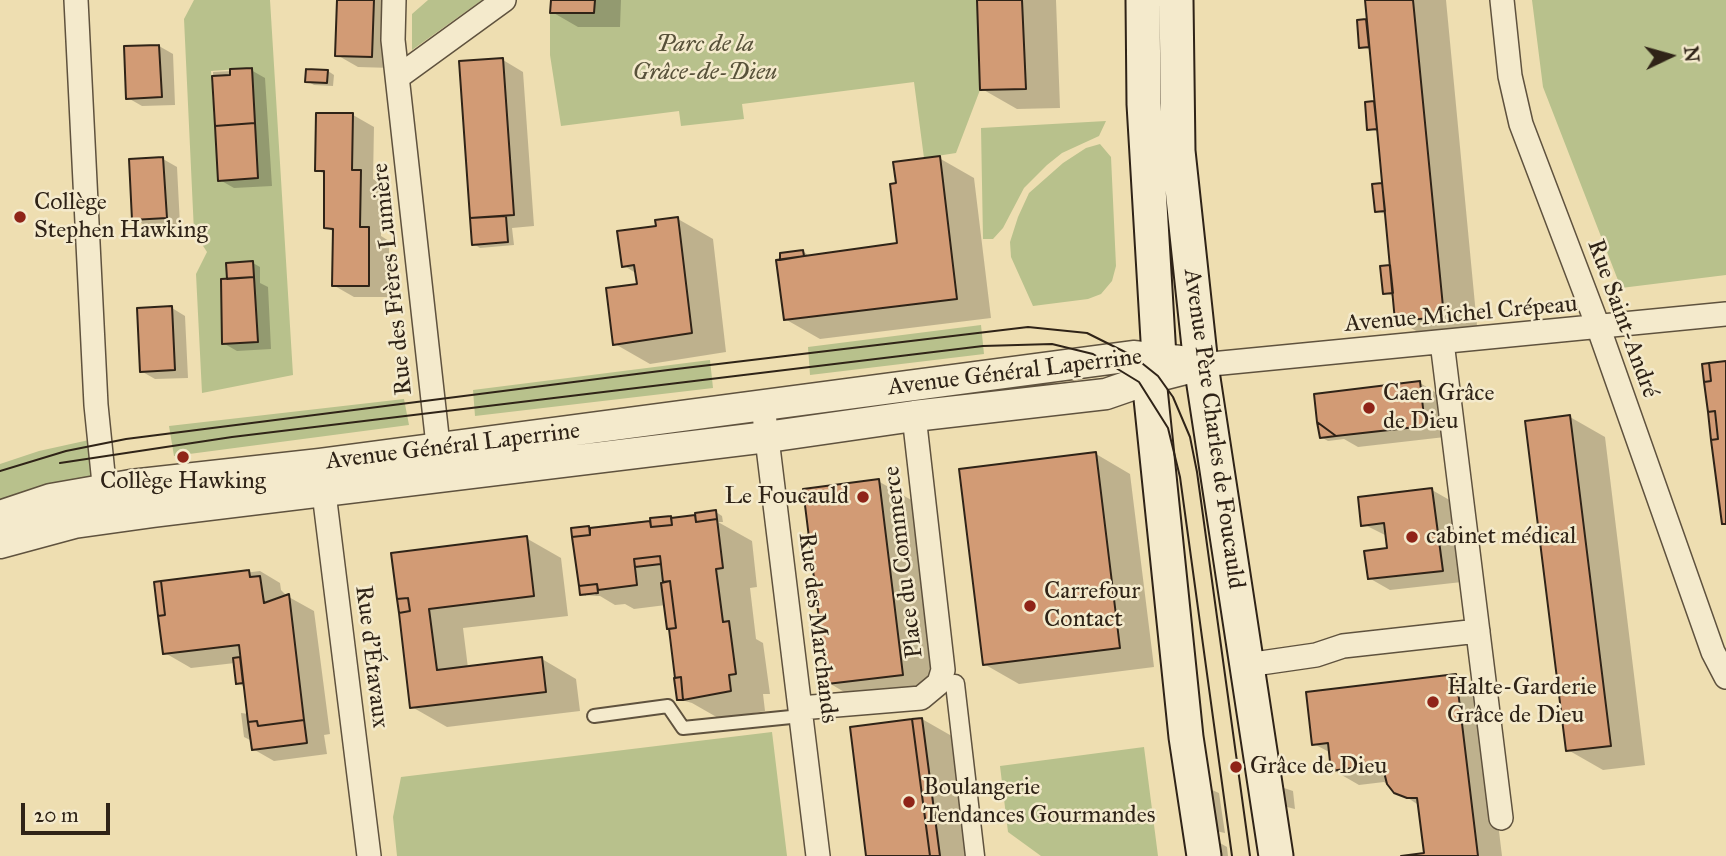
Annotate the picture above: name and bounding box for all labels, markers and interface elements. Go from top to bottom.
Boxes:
north arrow [1635,21,1705,91]
park label: Parc de la Grâce-de-Dieu [633,31,777,87]
text: N [1679,45,1704,63]
street label: Rue des Frères Lumière [366,161,420,397]
place label: Collège Stephen Hawking [34,189,208,245]
marker: Collège Stephen Hawking [12,209,28,225]
street label: Rue Saint-André [1580,236,1664,402]
street label: Avenue Père Charles de Foucauld [1176,267,1250,591]
street label: Avenue Michel Crépeau [1343,290,1579,340]
street label: Avenue Général Laperrine [886,343,1144,403]
place label: Caen Grâce de Dieu [1383,380,1494,436]
marker: Caen Grâce de Dieu [1361,400,1377,416]
street label: Avenue Général Laperrine [324,417,582,477]
marker: Collège Hawking [175,449,191,465]
street label: Place du Commerce [878,464,930,660]
place label: Collège Hawking [100,468,266,496]
place label: Le Foucauld [724,483,849,511]
marker: Le Foucauld [855,489,871,505]
place label: cabinet médical [1426,523,1576,551]
marker: cabinet médical [1404,529,1420,545]
street label: Rue des Marchands [791,531,843,725]
place label: Carrefour Contact [1044,578,1140,634]
street label: Rue d'Étavaux [348,584,394,730]
marker: Carrefour Contact [1022,598,1038,614]
place label: Halte-Garderie Grâce de Dieu [1447,674,1597,730]
marker: Halte-Garderie Grâce de Dieu [1425,694,1441,710]
place label: Grâce de Dieu [1250,753,1387,781]
marker: Grâce de Dieu [1228,759,1244,775]
place label: Boulangerie Tendances Gourmandes [923,774,1155,830]
scale bar [24,790,114,834]
marker: Boulangerie Tendances Gourmandes [901,794,917,810]
text: 20 m [34,802,79,828]

